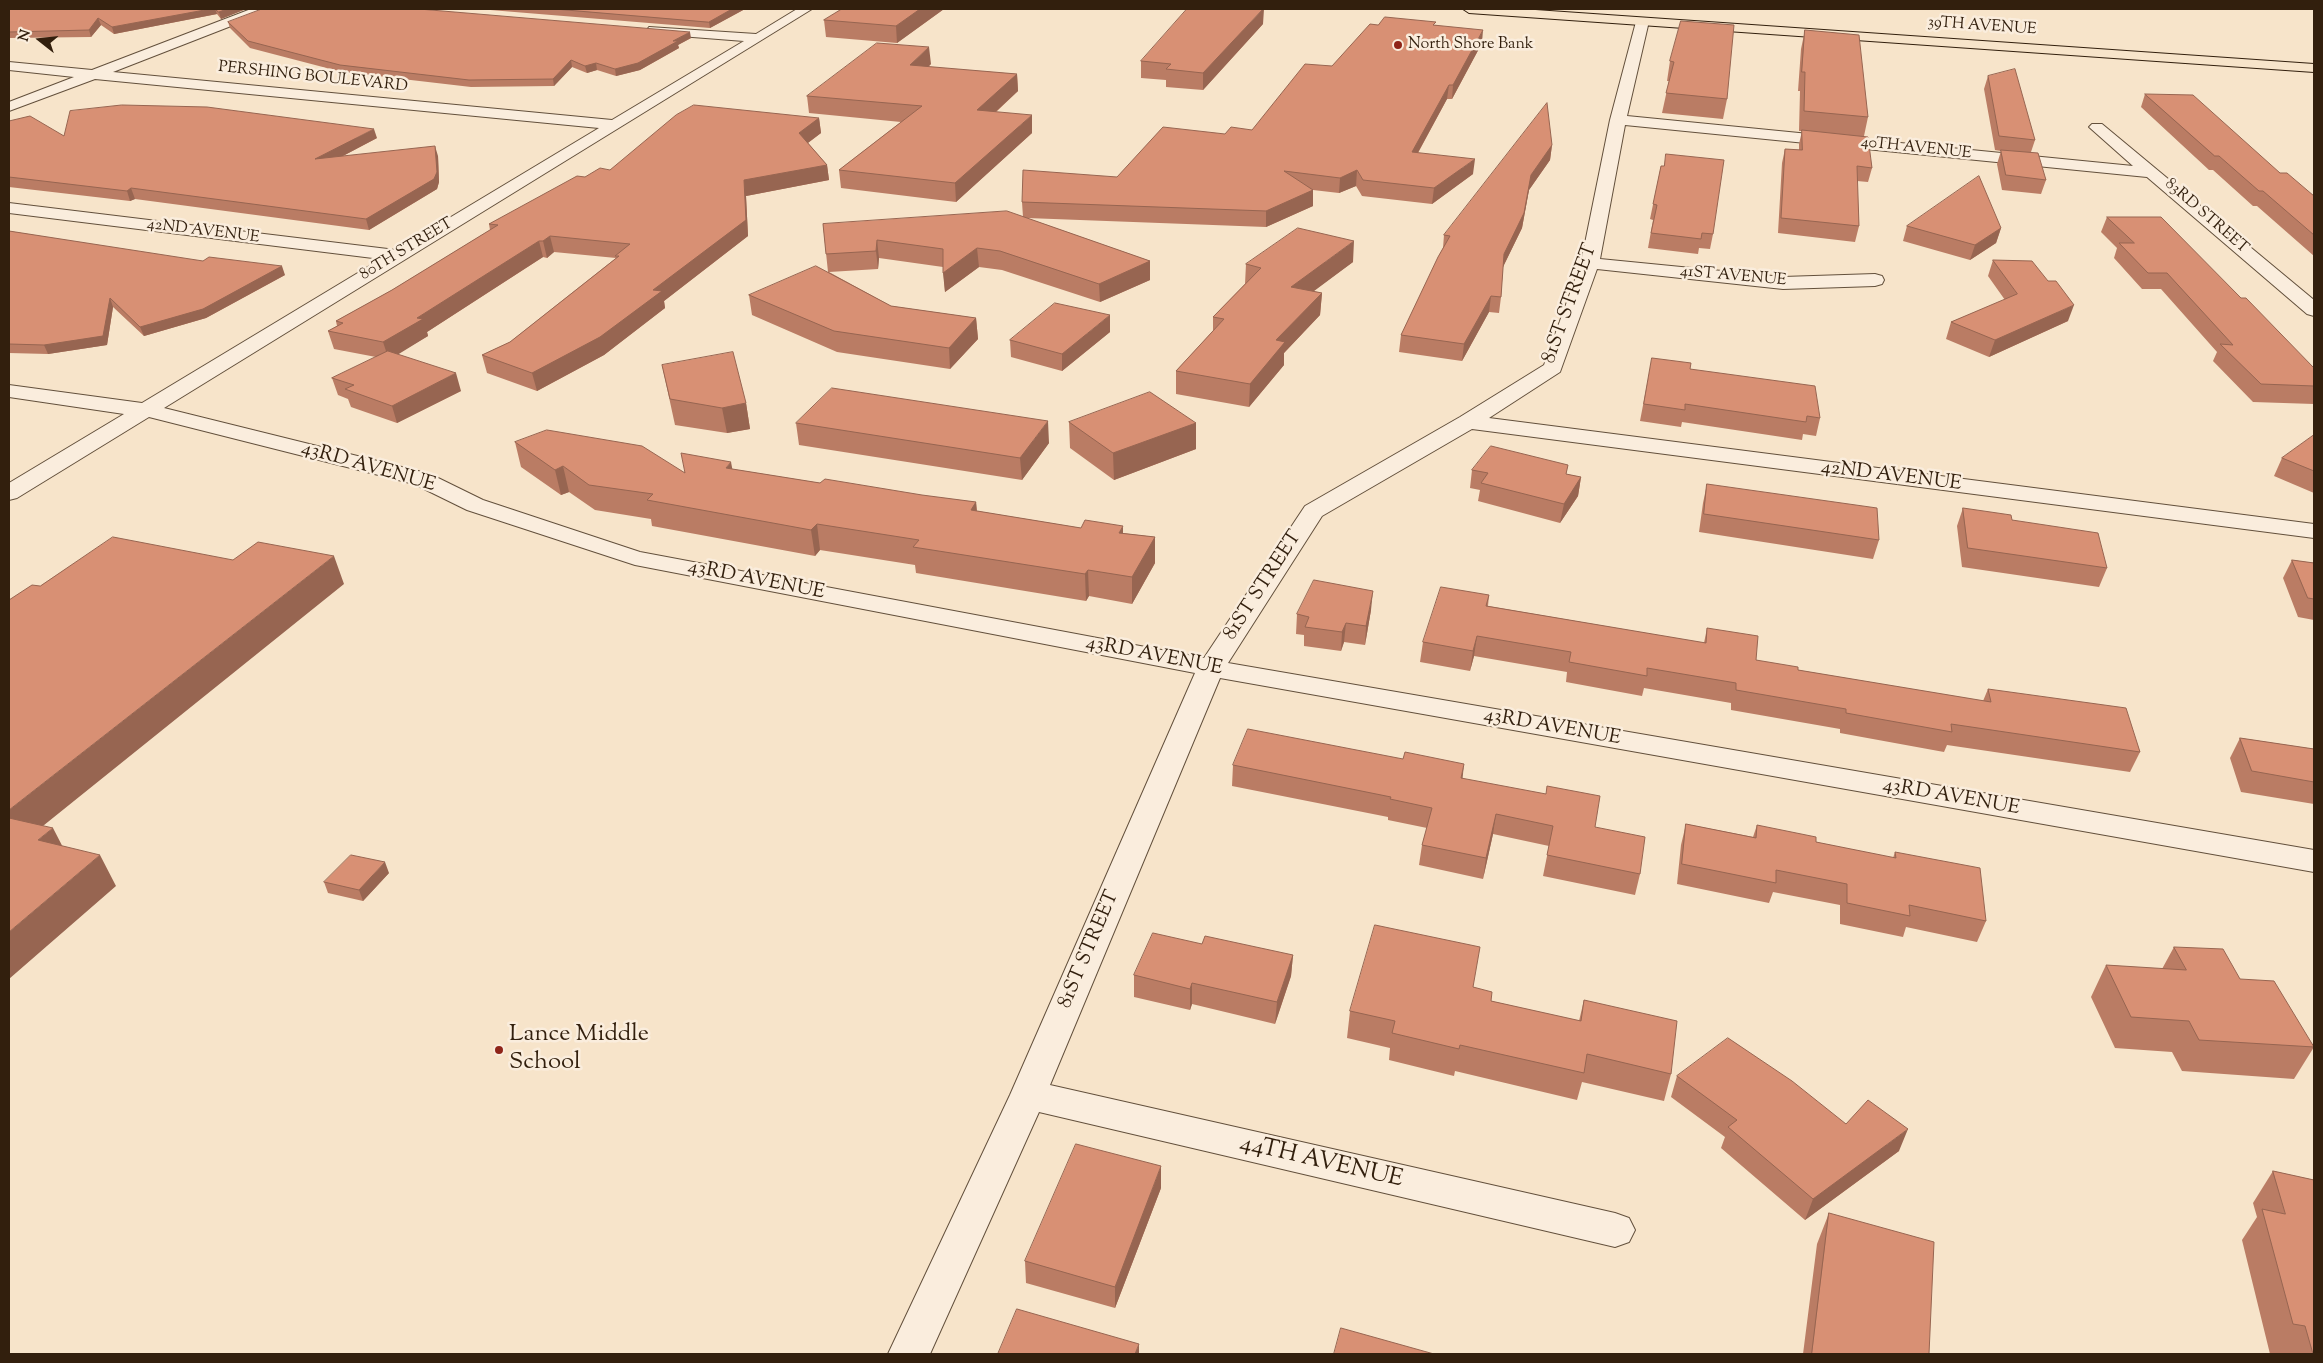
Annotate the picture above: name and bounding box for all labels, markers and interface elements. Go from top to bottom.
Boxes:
street label: 39TH AVENUE [1927,14,2037,40]
north arrow [15,15,65,65]
text: N [14,28,37,44]
place label: North Shore Bank [1408,35,1534,55]
marker: North Shore Bank [1392,39,1404,51]
street label: PERSHING BOULEVARD [217,58,409,98]
street label: 40TH AVENUE [1860,134,1972,164]
street label: 83RD STREET [2160,175,2252,259]
street label: 80TH STREET [357,215,457,285]
street label: 42ND AVENUE [146,216,260,248]
street label: 81ST STREET [1538,241,1604,367]
street label: 41ST AVENUE [1679,263,1787,291]
street label: 43RD AVENUE [298,437,438,499]
street label: 42ND AVENUE [1819,456,1963,498]
street label: 81ST STREET [1220,527,1308,645]
street label: 43RD AVENUE [686,556,826,606]
street label: 43RD AVENUE [1084,632,1224,682]
street label: 43RD AVENUE [1482,704,1622,752]
street label: 43RD AVENUE [1881,774,2021,822]
street label: 81ST STREET [1054,888,1126,1012]
place label: Lance Middle School [509,1022,649,1078]
marker: Lance Middle School [493,1044,505,1056]
street label: 44TH AVENUE [1237,1130,1405,1196]

